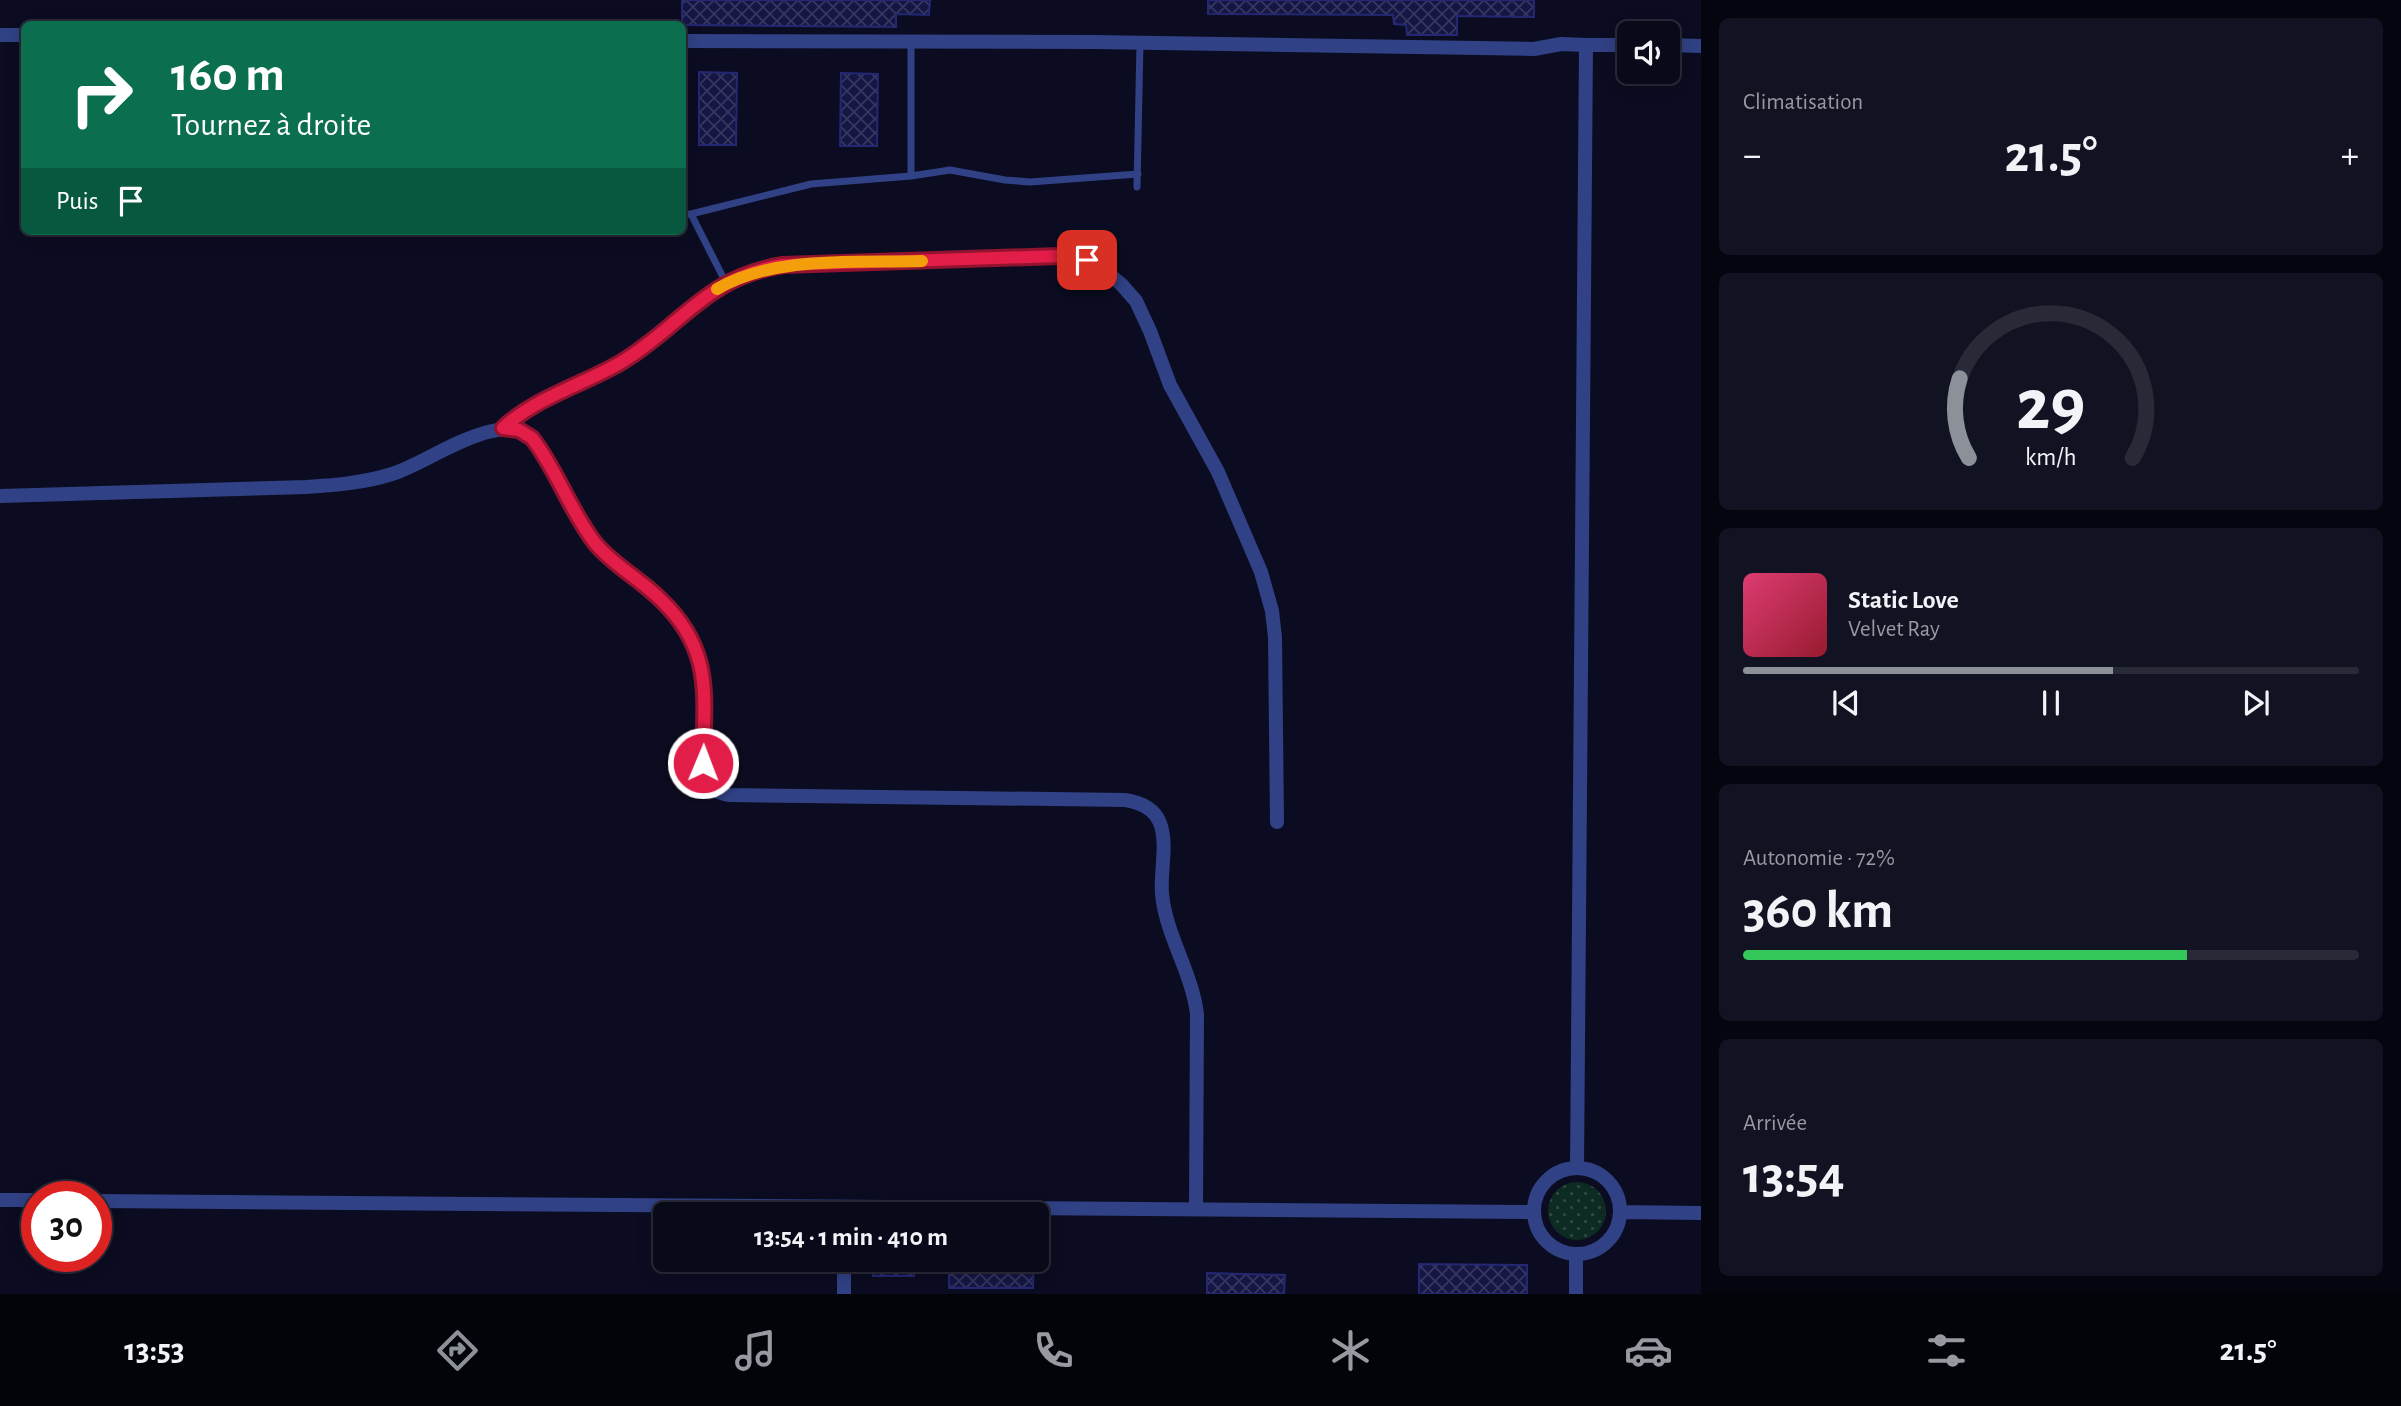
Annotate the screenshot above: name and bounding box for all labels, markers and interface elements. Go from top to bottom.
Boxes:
map controls [1617,21,1680,84]
button: sound [1617,21,1680,84]
icon: right [56,49,147,140]
text: 160 m [171,51,285,100]
text: Climatisation [1743,91,1863,114]
text: Tournez à droite [171,109,371,141]
text: 21.5° [2005,129,2097,181]
text: − [1743,137,1761,175]
text: + [2341,137,2359,175]
icon: arrive [112,182,150,220]
text: Puis [56,188,98,214]
pin [1057,230,1117,290]
icon: arrive [1068,241,1106,279]
text: 29 [2016,370,2086,443]
text: km/h [2025,445,2077,470]
text: Static Love [1848,587,1959,613]
text: Velvet Ray [1848,618,1940,641]
icon: previous [1827,684,1865,722]
icon: pause [2032,684,2070,722]
icon: next [2237,684,2275,722]
position arrow [666,726,740,800]
text: Autonomie · 72% [1743,847,1895,870]
text: 360 km [1743,885,1893,937]
text: Arrivée [1743,1112,1807,1135]
text: 13:54 [1743,1150,1845,1202]
speed limit sign: 30 [21,1181,112,1272]
text: 13:54 · 1 min · 410 m [754,1224,948,1250]
icon: directions [433,1326,482,1375]
icon: music [731,1326,780,1375]
icon: phone [1029,1326,1078,1375]
icon: climate [1326,1326,1375,1375]
icon: car [1624,1326,1673,1375]
icon: filters [1922,1326,1971,1375]
text: 13:53 [124,1334,185,1366]
text: 21.5° [2219,1334,2277,1366]

